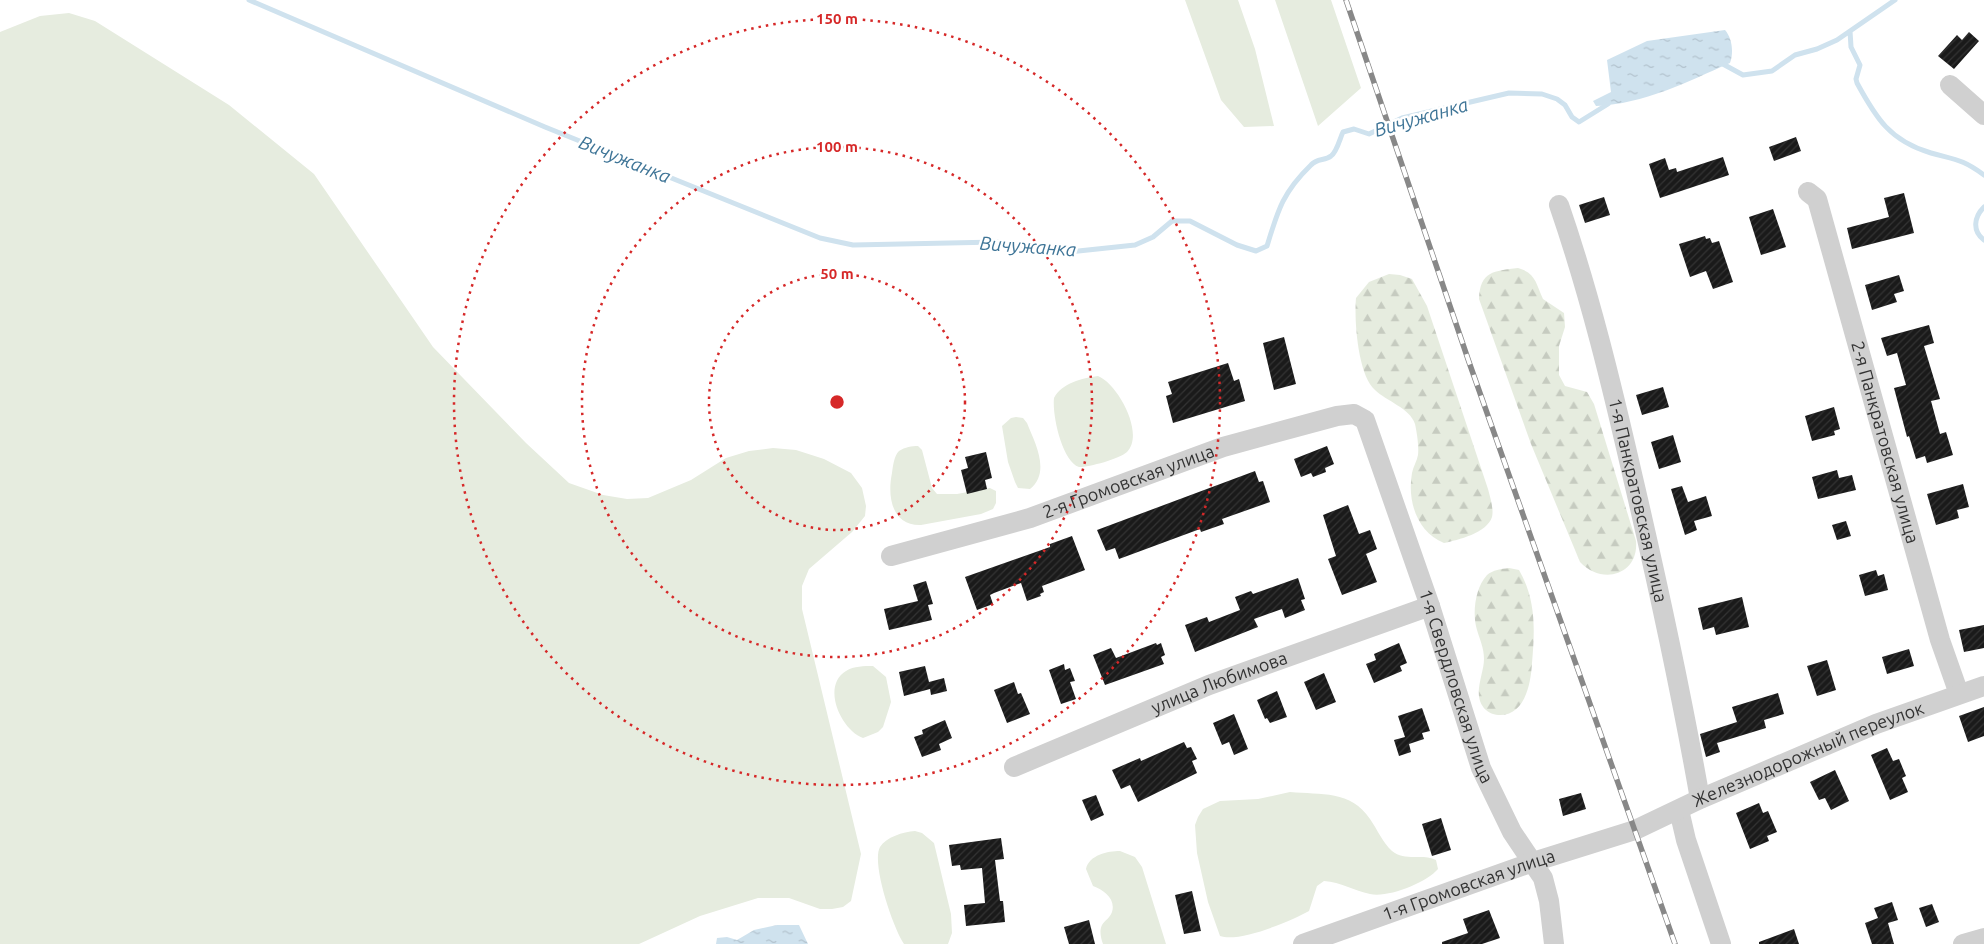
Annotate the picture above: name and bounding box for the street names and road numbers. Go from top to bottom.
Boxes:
street label: 2-я Панкратовская улица [1848,339,1924,545]
street label: 1-я Панкратовская улица [1606,396,1672,604]
street label: 2-я Громовская улица [1040,440,1217,522]
street label: 1-я Свердловская улица [1416,586,1498,786]
street label: улица Любимова [1148,647,1290,717]
street label: Железнодорожный переулок [1689,697,1926,810]
street label: 1-я Громовская улица [1380,845,1557,924]

